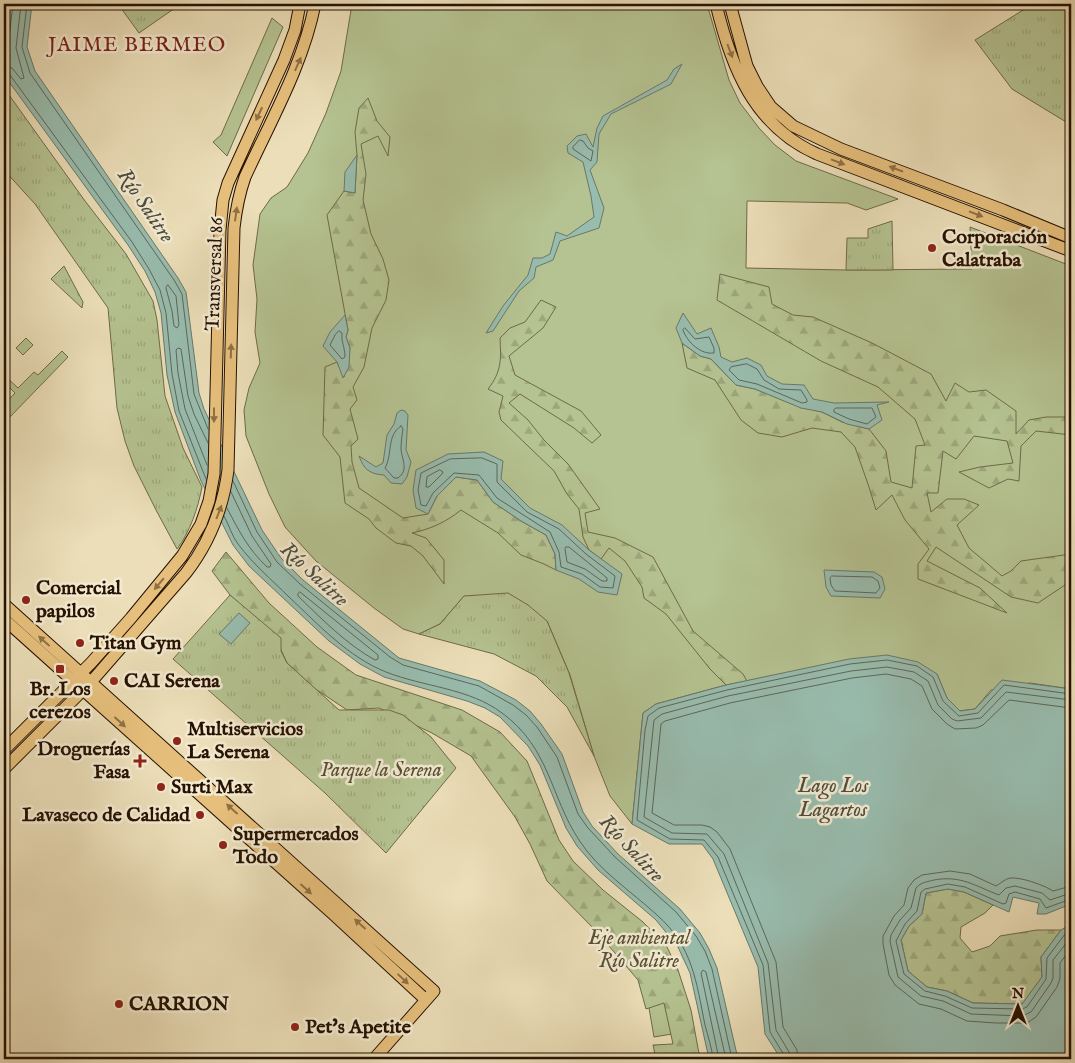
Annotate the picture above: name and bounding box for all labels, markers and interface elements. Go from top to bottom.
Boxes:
district label: JAIME BERMEO [46,32,226,59]
one-way arrow [727,43,734,58]
one-way arrow [294,57,302,71]
one-way arrow [255,107,263,122]
one-way arrow [831,158,846,166]
water label: Río Salitre [110,164,180,248]
one-way arrow [888,165,903,172]
one-way arrow [232,205,240,221]
one-way arrow [969,210,984,218]
street label: Transversal 86 [201,216,229,331]
place label: Corporación Calatraba [942,225,1047,273]
marker: Corporación Calatraba [926,242,938,254]
one-way arrow [227,342,235,358]
one-way arrow [210,407,218,423]
one-way arrow [215,504,223,519]
water label: Río Salitre [274,537,354,613]
place label: Comercial papilos [35,576,122,624]
one-way arrow [153,577,164,590]
marker: Comercial papilos [20,594,32,606]
place label: Titan Gym [89,631,182,656]
one-way arrow [39,635,51,647]
marker: Titan Gym [74,637,86,649]
marker: Br. Los cerezos [54,663,66,675]
place label: CAI Serena [124,669,220,694]
marker: CAI Serena [108,675,120,687]
place label: Br. Los cerezos [29,677,91,725]
one-way arrow [113,716,125,728]
place label: Multiservicios La Serena [187,717,303,765]
marker: Multiservicios La Serena [171,735,183,747]
place label: Droguerías Fasa [37,737,130,785]
marker: Droguerías Fasa [134,755,146,767]
park label: Parque la Serena [320,758,442,783]
water label: Lago Los Lagartos [797,773,869,824]
place label: Surti Max [171,775,253,800]
marker: Surti Max [155,781,167,793]
place label: Lavaseco de Calidad [22,803,191,828]
one-way arrow [227,803,239,815]
marker: Lavaseco de Calidad [194,809,206,821]
water label: Río Salitre [593,809,669,889]
place label: Supermercados Todo [232,822,359,870]
marker: Supermercados Todo [217,839,229,851]
one-way arrow [299,883,311,895]
one-way arrow [355,918,367,930]
park label: Eje ambiental Río Salitre [587,926,692,974]
one-way arrow [396,973,408,985]
north arrow [992,980,1042,1030]
text: N [1011,985,1024,1003]
place label: CARRION [129,992,230,1017]
marker: CARRION [113,998,125,1010]
place label: Pet's Apetite [305,1015,412,1040]
marker: Pet's Apetite [289,1021,301,1033]

